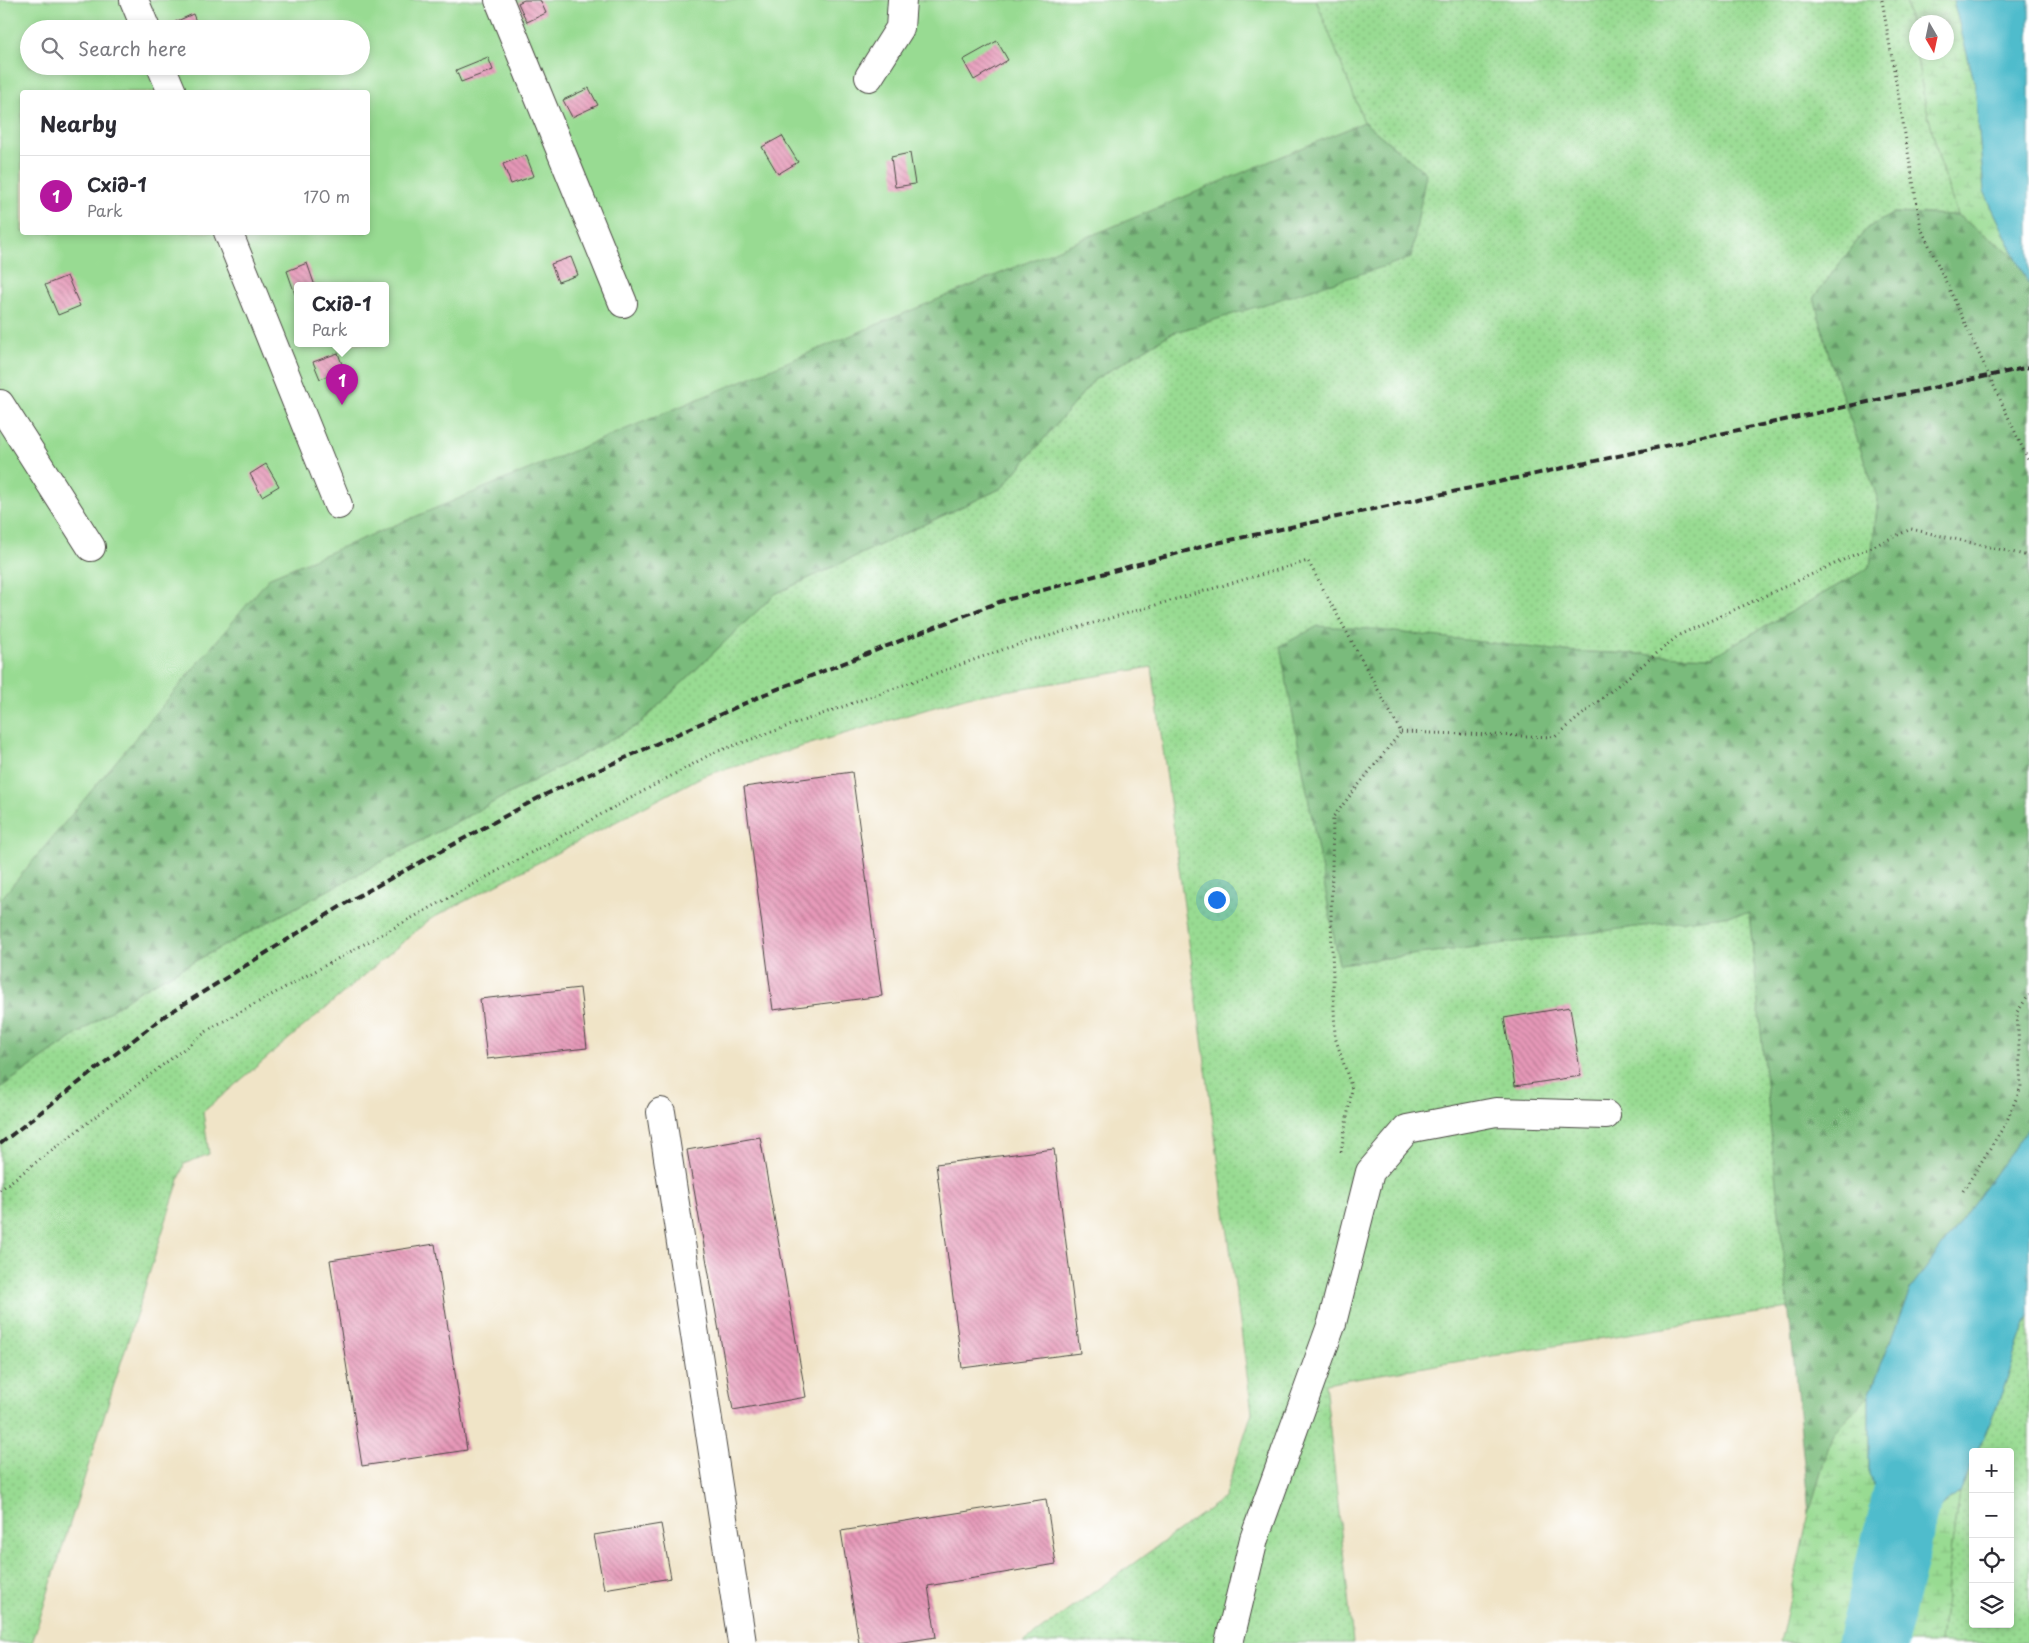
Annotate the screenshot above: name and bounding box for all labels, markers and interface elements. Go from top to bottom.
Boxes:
north arrow [1909,15,1954,60]
search box [20,20,370,75]
icon: search [38,34,66,62]
text: Search here [78,34,187,62]
text: Nearby [40,107,117,139]
text: Схід-1 [87,170,147,198]
text: 1 [52,184,60,208]
text: 170 m [304,184,350,208]
text: Park [87,198,123,222]
popup [294,282,389,347]
text: Схід-1 [312,289,371,317]
text: Park [312,317,347,341]
pin: 1 [326,364,358,405]
your location [1204,887,1230,913]
map controls [1969,1448,2014,1628]
button: + [1969,1448,2014,1493]
button: − [1969,1493,2014,1538]
button: locate [1969,1538,2014,1583]
button: layers [1969,1583,2014,1628]

